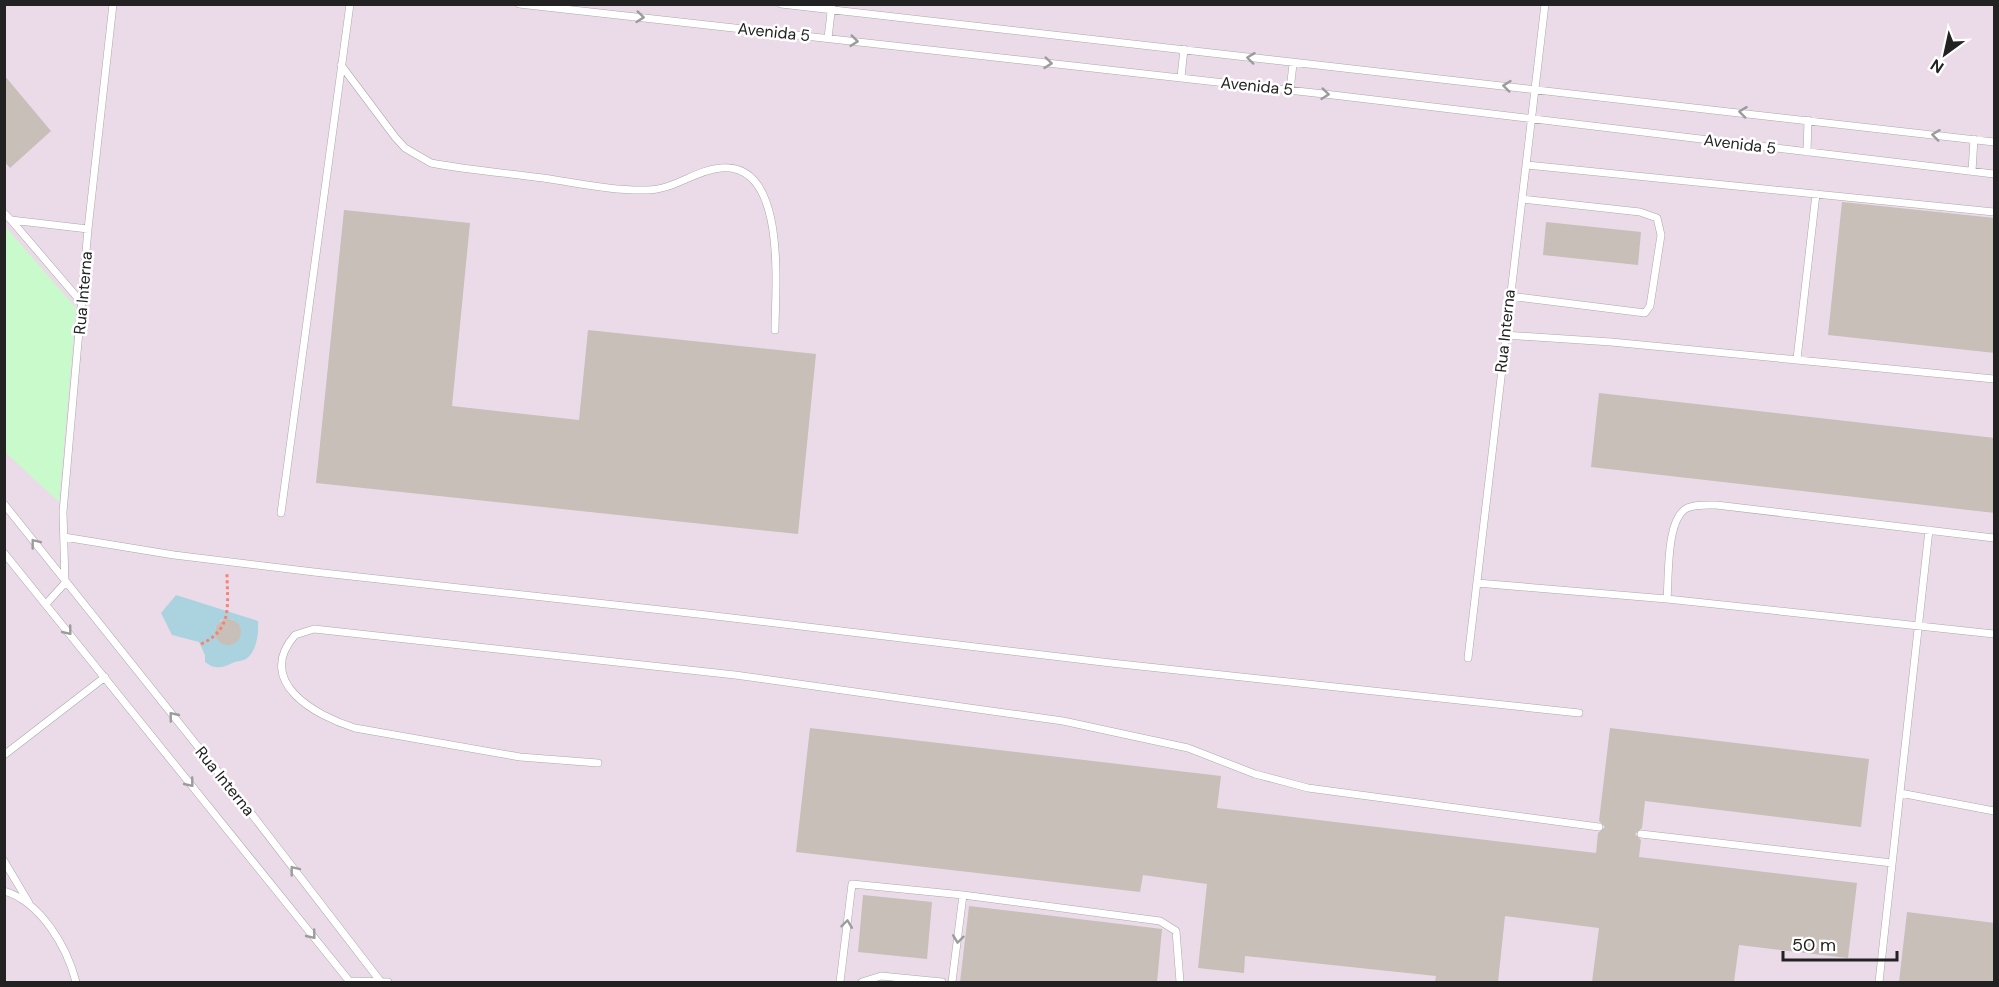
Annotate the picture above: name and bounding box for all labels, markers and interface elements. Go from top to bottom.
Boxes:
one-way arrow [635,10,644,23]
street label: Avenida 5 [737,18,811,46]
north arrow [1915,24,1975,84]
one-way arrow [850,34,859,46]
one-way arrow [1246,52,1255,65]
text: N [1926,54,1948,78]
one-way arrow [1044,56,1053,68]
street label: Avenida 5 [1220,72,1294,100]
one-way arrow [1503,80,1512,93]
one-way arrow [1321,87,1330,100]
one-way arrow [1738,107,1747,119]
street label: Avenida 5 [1703,129,1777,159]
one-way arrow [1932,129,1941,142]
street label: Rua Interna [69,250,97,336]
street label: Rua Interna [1490,288,1520,374]
one-way arrow [31,539,42,550]
one-way arrow [60,624,71,635]
one-way arrow [169,712,180,723]
street label: Rua Interna [191,742,259,820]
one-way arrow [183,776,194,787]
one-way arrow [290,865,301,876]
one-way arrow [840,920,852,929]
scale bar [1783,924,1897,962]
one-way arrow [304,928,315,939]
text: 50 m [1792,933,1836,957]
one-way arrow [952,934,964,943]

